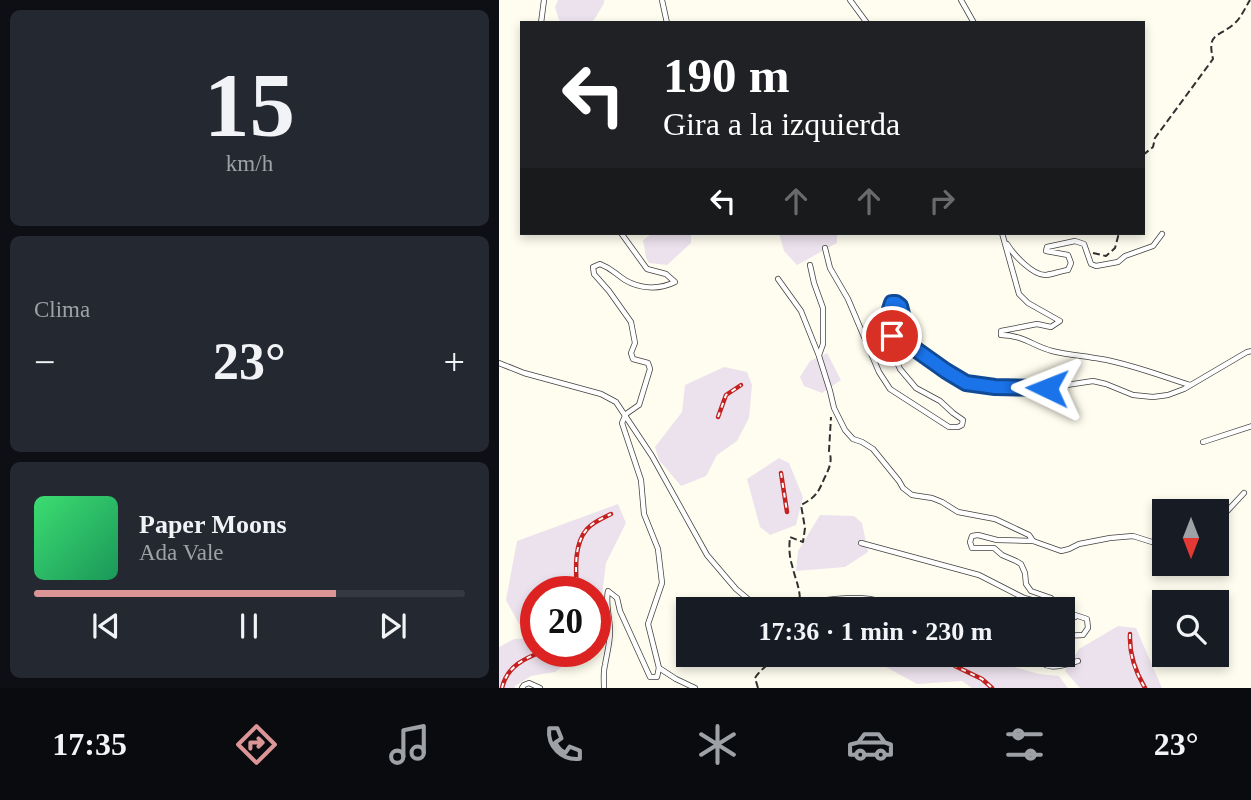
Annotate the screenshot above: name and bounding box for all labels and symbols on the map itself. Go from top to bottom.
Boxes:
pin [862,306,922,366]
position arrow [1010,351,1084,425]
north arrow [1152,499,1229,576]
speed limit sign: 20 [520,576,611,667]

